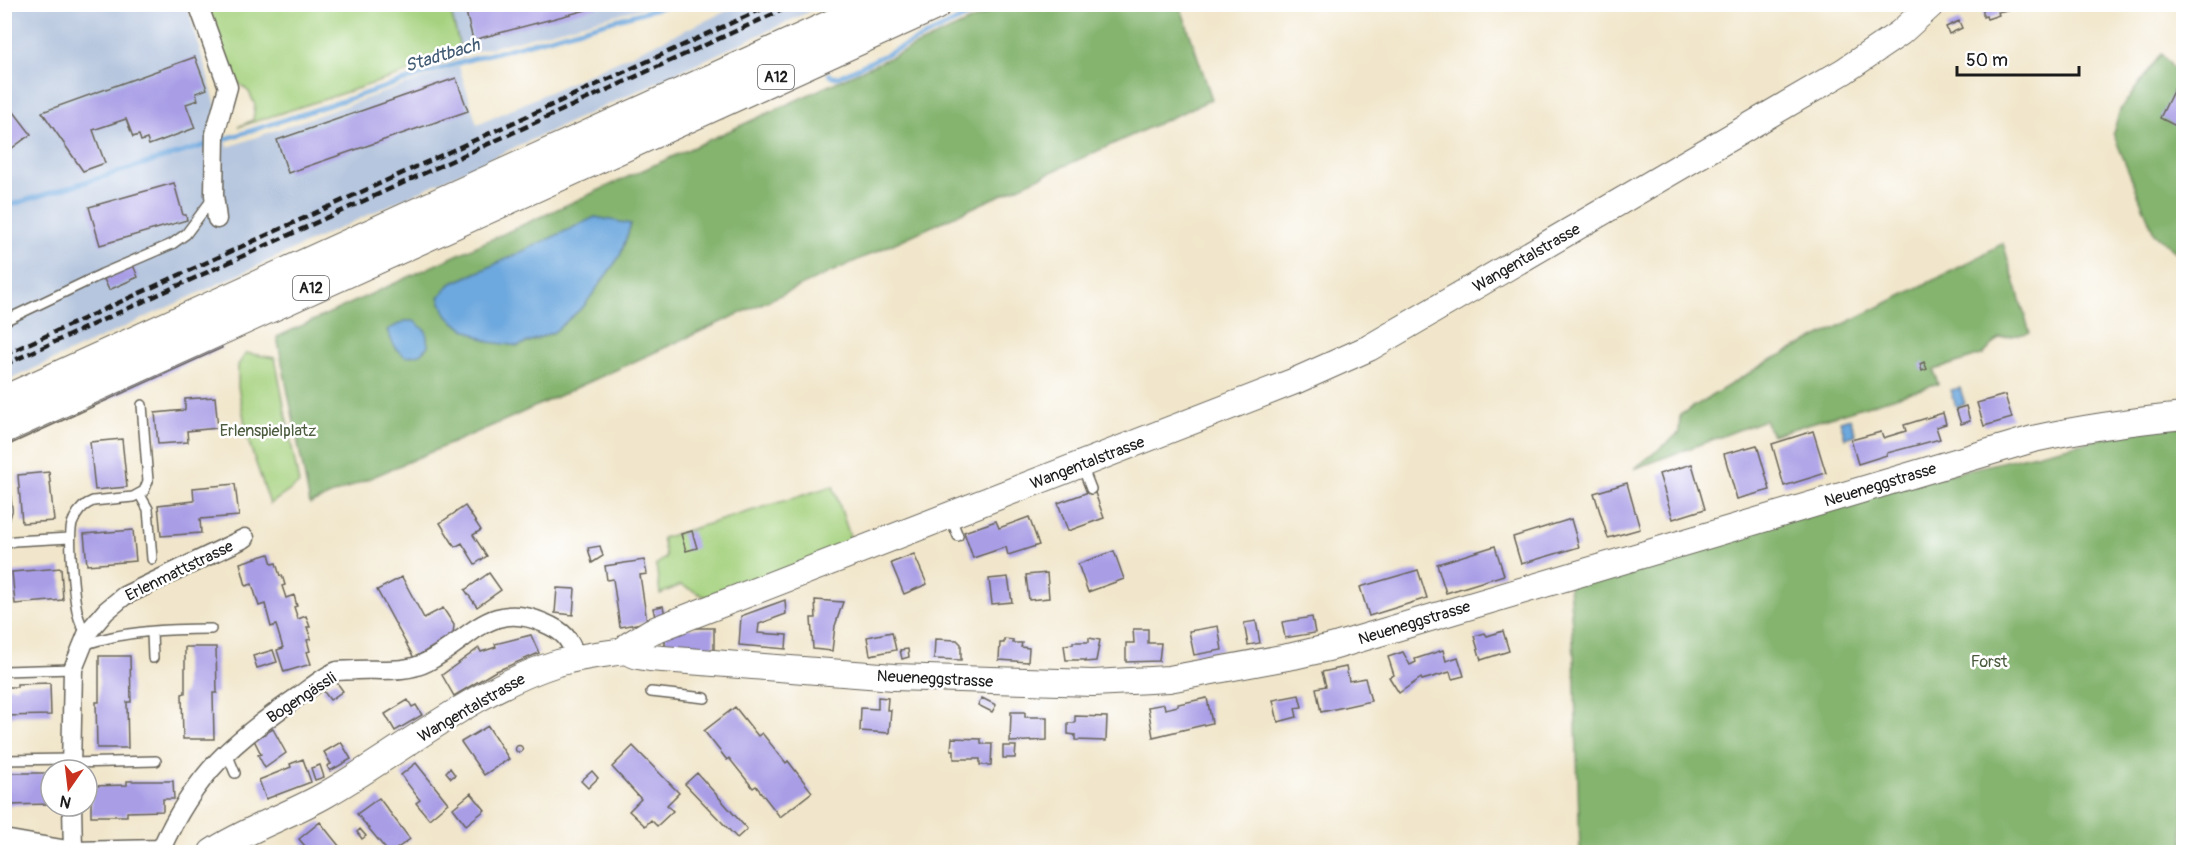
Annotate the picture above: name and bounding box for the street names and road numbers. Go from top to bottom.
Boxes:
road number: A12 [758,65,794,89]
street label: Wangentalstrasse [1469,219,1584,297]
road number: A12 [293,276,329,300]
street label: Wangentalstrasse [1027,432,1147,494]
street label: Neueneggstrasse [1822,458,1939,512]
street label: Erlenmattstrasse [122,536,237,606]
street label: Neueneggstrasse [1356,596,1473,650]
street label: Neueneggstrasse [876,666,994,692]
street label: Bogengässli [263,668,340,728]
street label: Wangentalstrasse [414,669,529,747]

